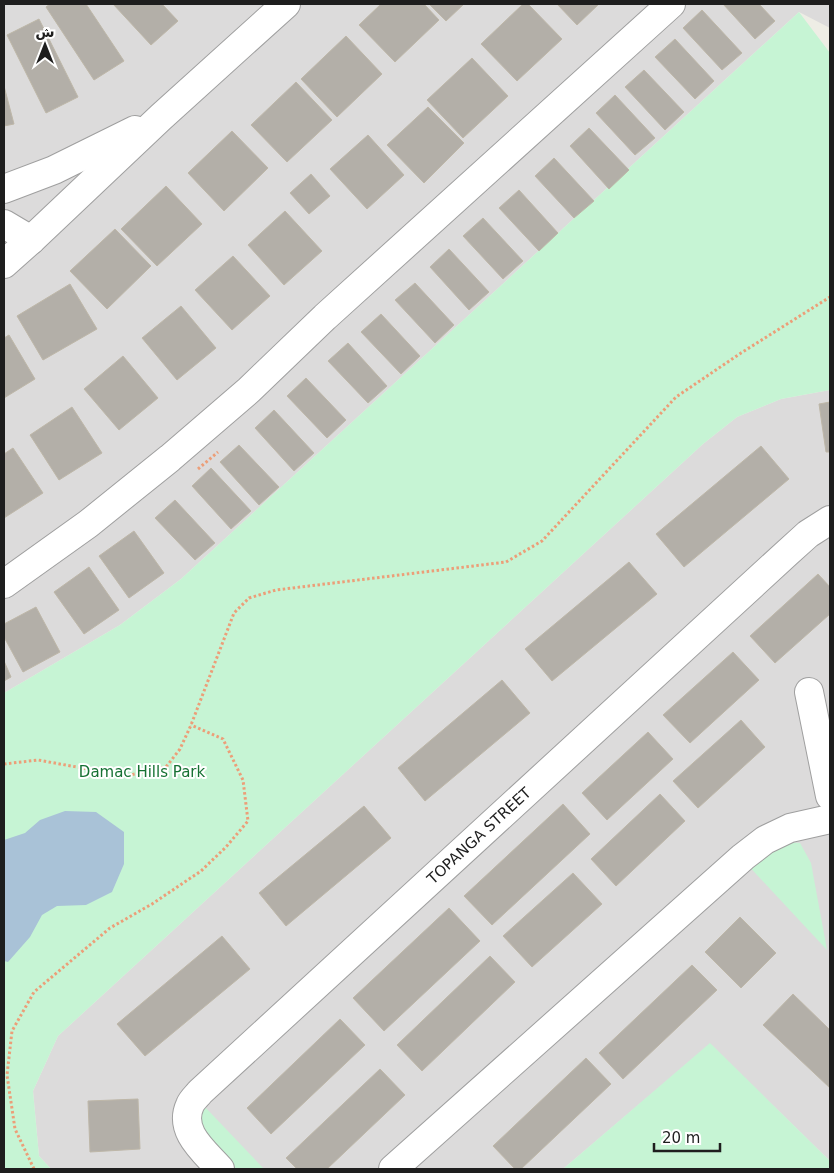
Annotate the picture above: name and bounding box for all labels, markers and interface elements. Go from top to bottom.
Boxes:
north arrow [20,20,70,70]
text: ش [35,24,55,40]
park label: Damac Hills Park [79,763,205,781]
street label: TOPANGA STREET [423,783,535,889]
scale bar [654,1120,720,1152]
text: 20 m [662,1129,700,1147]

